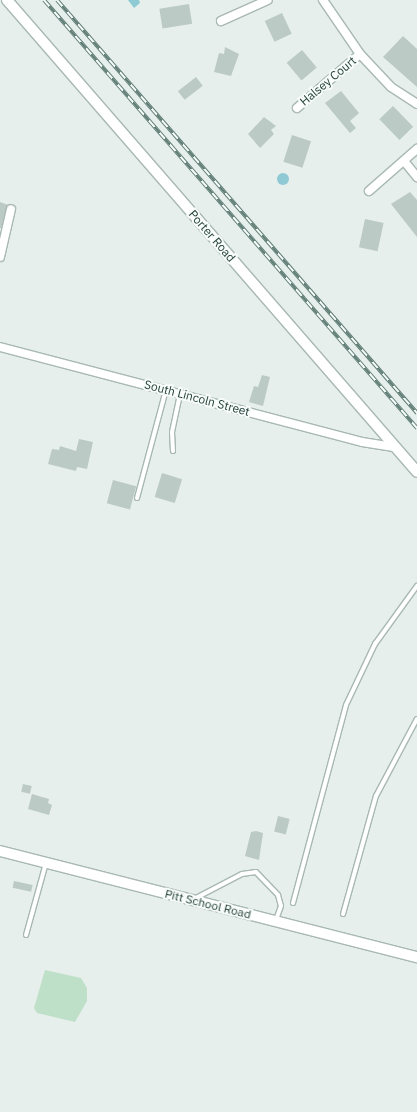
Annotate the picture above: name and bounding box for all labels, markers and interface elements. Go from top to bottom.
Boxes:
street label: Halsey Court [297,53,359,109]
street label: Porter Road [186,207,238,265]
street label: South Lincoln Street [143,377,251,419]
street label: Pitt School Road [163,886,253,922]

